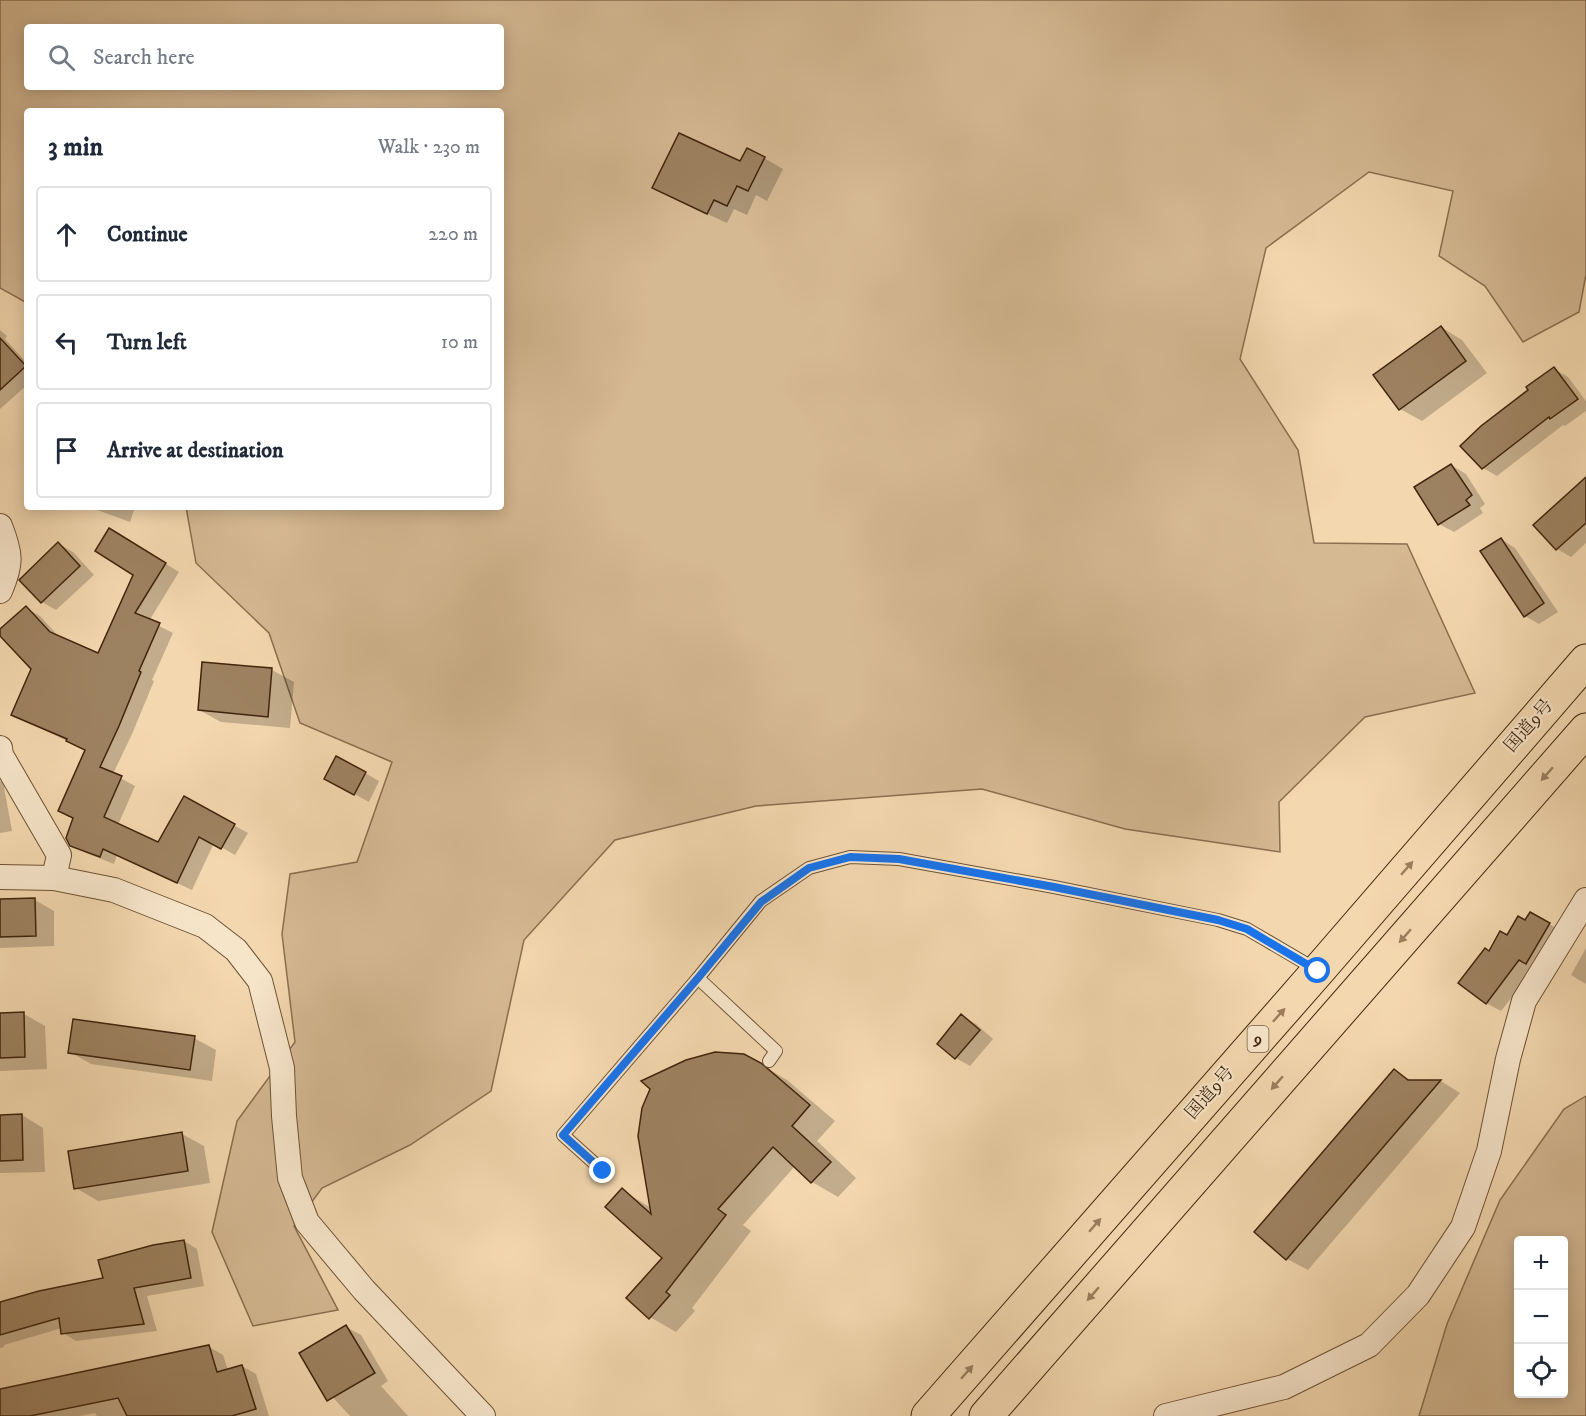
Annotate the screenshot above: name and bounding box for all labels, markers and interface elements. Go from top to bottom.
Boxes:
search box [24,24,504,90]
icon: search [45,41,78,74]
text: Search here [93,44,195,71]
text: 3 min [48,131,103,164]
text: Walk · 230 m [378,135,480,160]
icon: ahead [50,218,83,251]
text: Continue [107,221,188,248]
text: 220 m [428,222,478,247]
icon: left [50,326,83,359]
text: Turn left [107,329,187,356]
text: 10 m [441,330,478,355]
icon: arrive [50,434,83,467]
text: Arrive at destination [107,437,284,464]
street label: 国道9号 [1500,695,1558,757]
one-way arrow [1541,766,1554,781]
one-way arrow [1400,861,1413,876]
one-way arrow [1399,928,1412,943]
route start [1304,957,1330,983]
one-way arrow [1272,1008,1285,1023]
road number: 9 [1248,1026,1268,1052]
street label: 国道9号 [1181,1062,1239,1124]
one-way arrow [1271,1075,1284,1090]
route end [589,1157,615,1183]
one-way arrow [1088,1218,1101,1233]
map controls [1514,1236,1568,1398]
button: + [1514,1236,1568,1290]
one-way arrow [1086,1286,1100,1301]
button: − [1514,1290,1568,1344]
button: locate [1514,1344,1568,1398]
one-way arrow [960,1365,973,1380]

